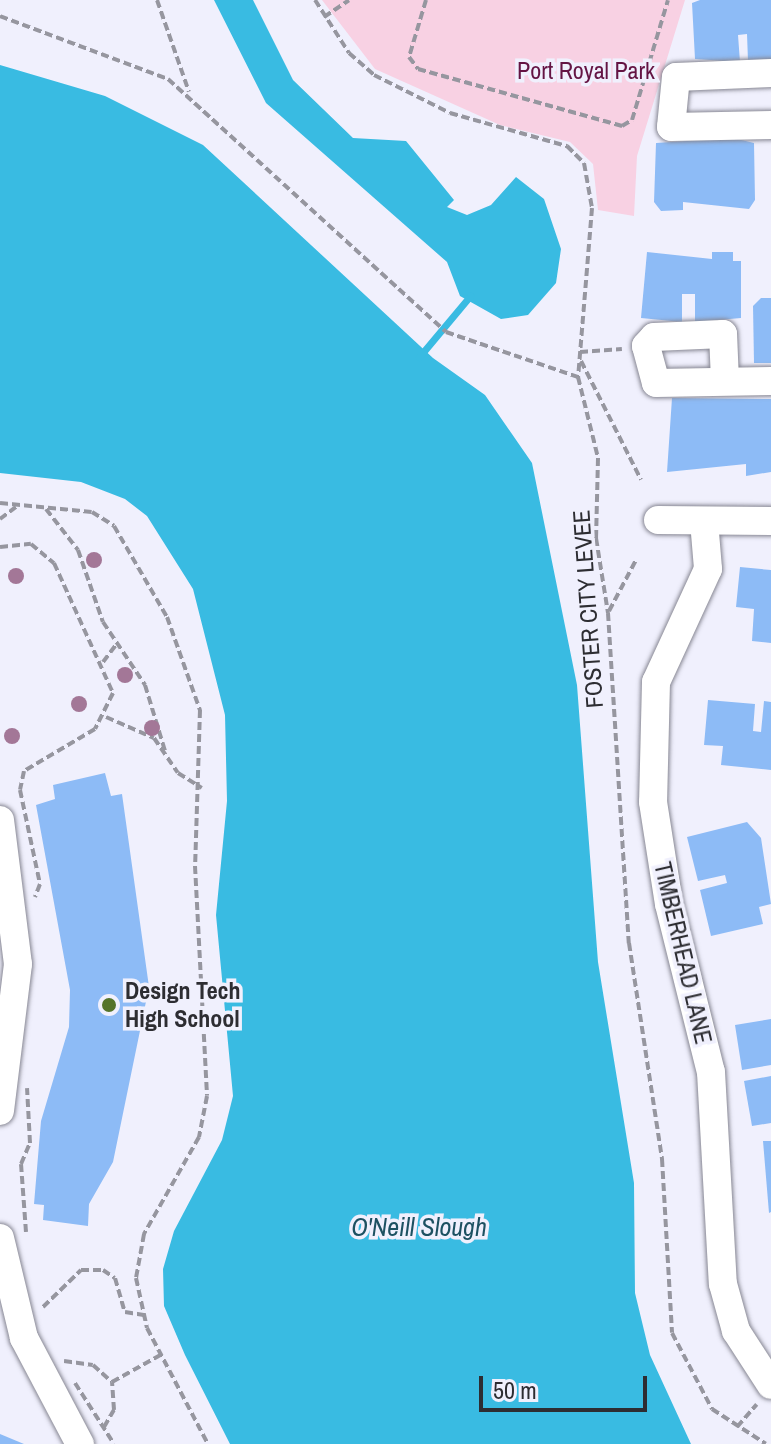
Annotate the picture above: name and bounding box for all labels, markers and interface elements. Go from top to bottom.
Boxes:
park label: Port Royal Park [517,57,655,85]
street label: FOSTER CITY LEVEE [567,509,609,709]
street label: TIMBERHEAD LANE [648,859,718,1047]
place label: Design Tech High School [125,977,241,1033]
marker: Design Tech High School [100,996,118,1014]
water label: O'Neill Slough [351,1211,487,1243]
scale bar [483,1360,651,1410]
text: 50 m [493,1374,537,1406]

